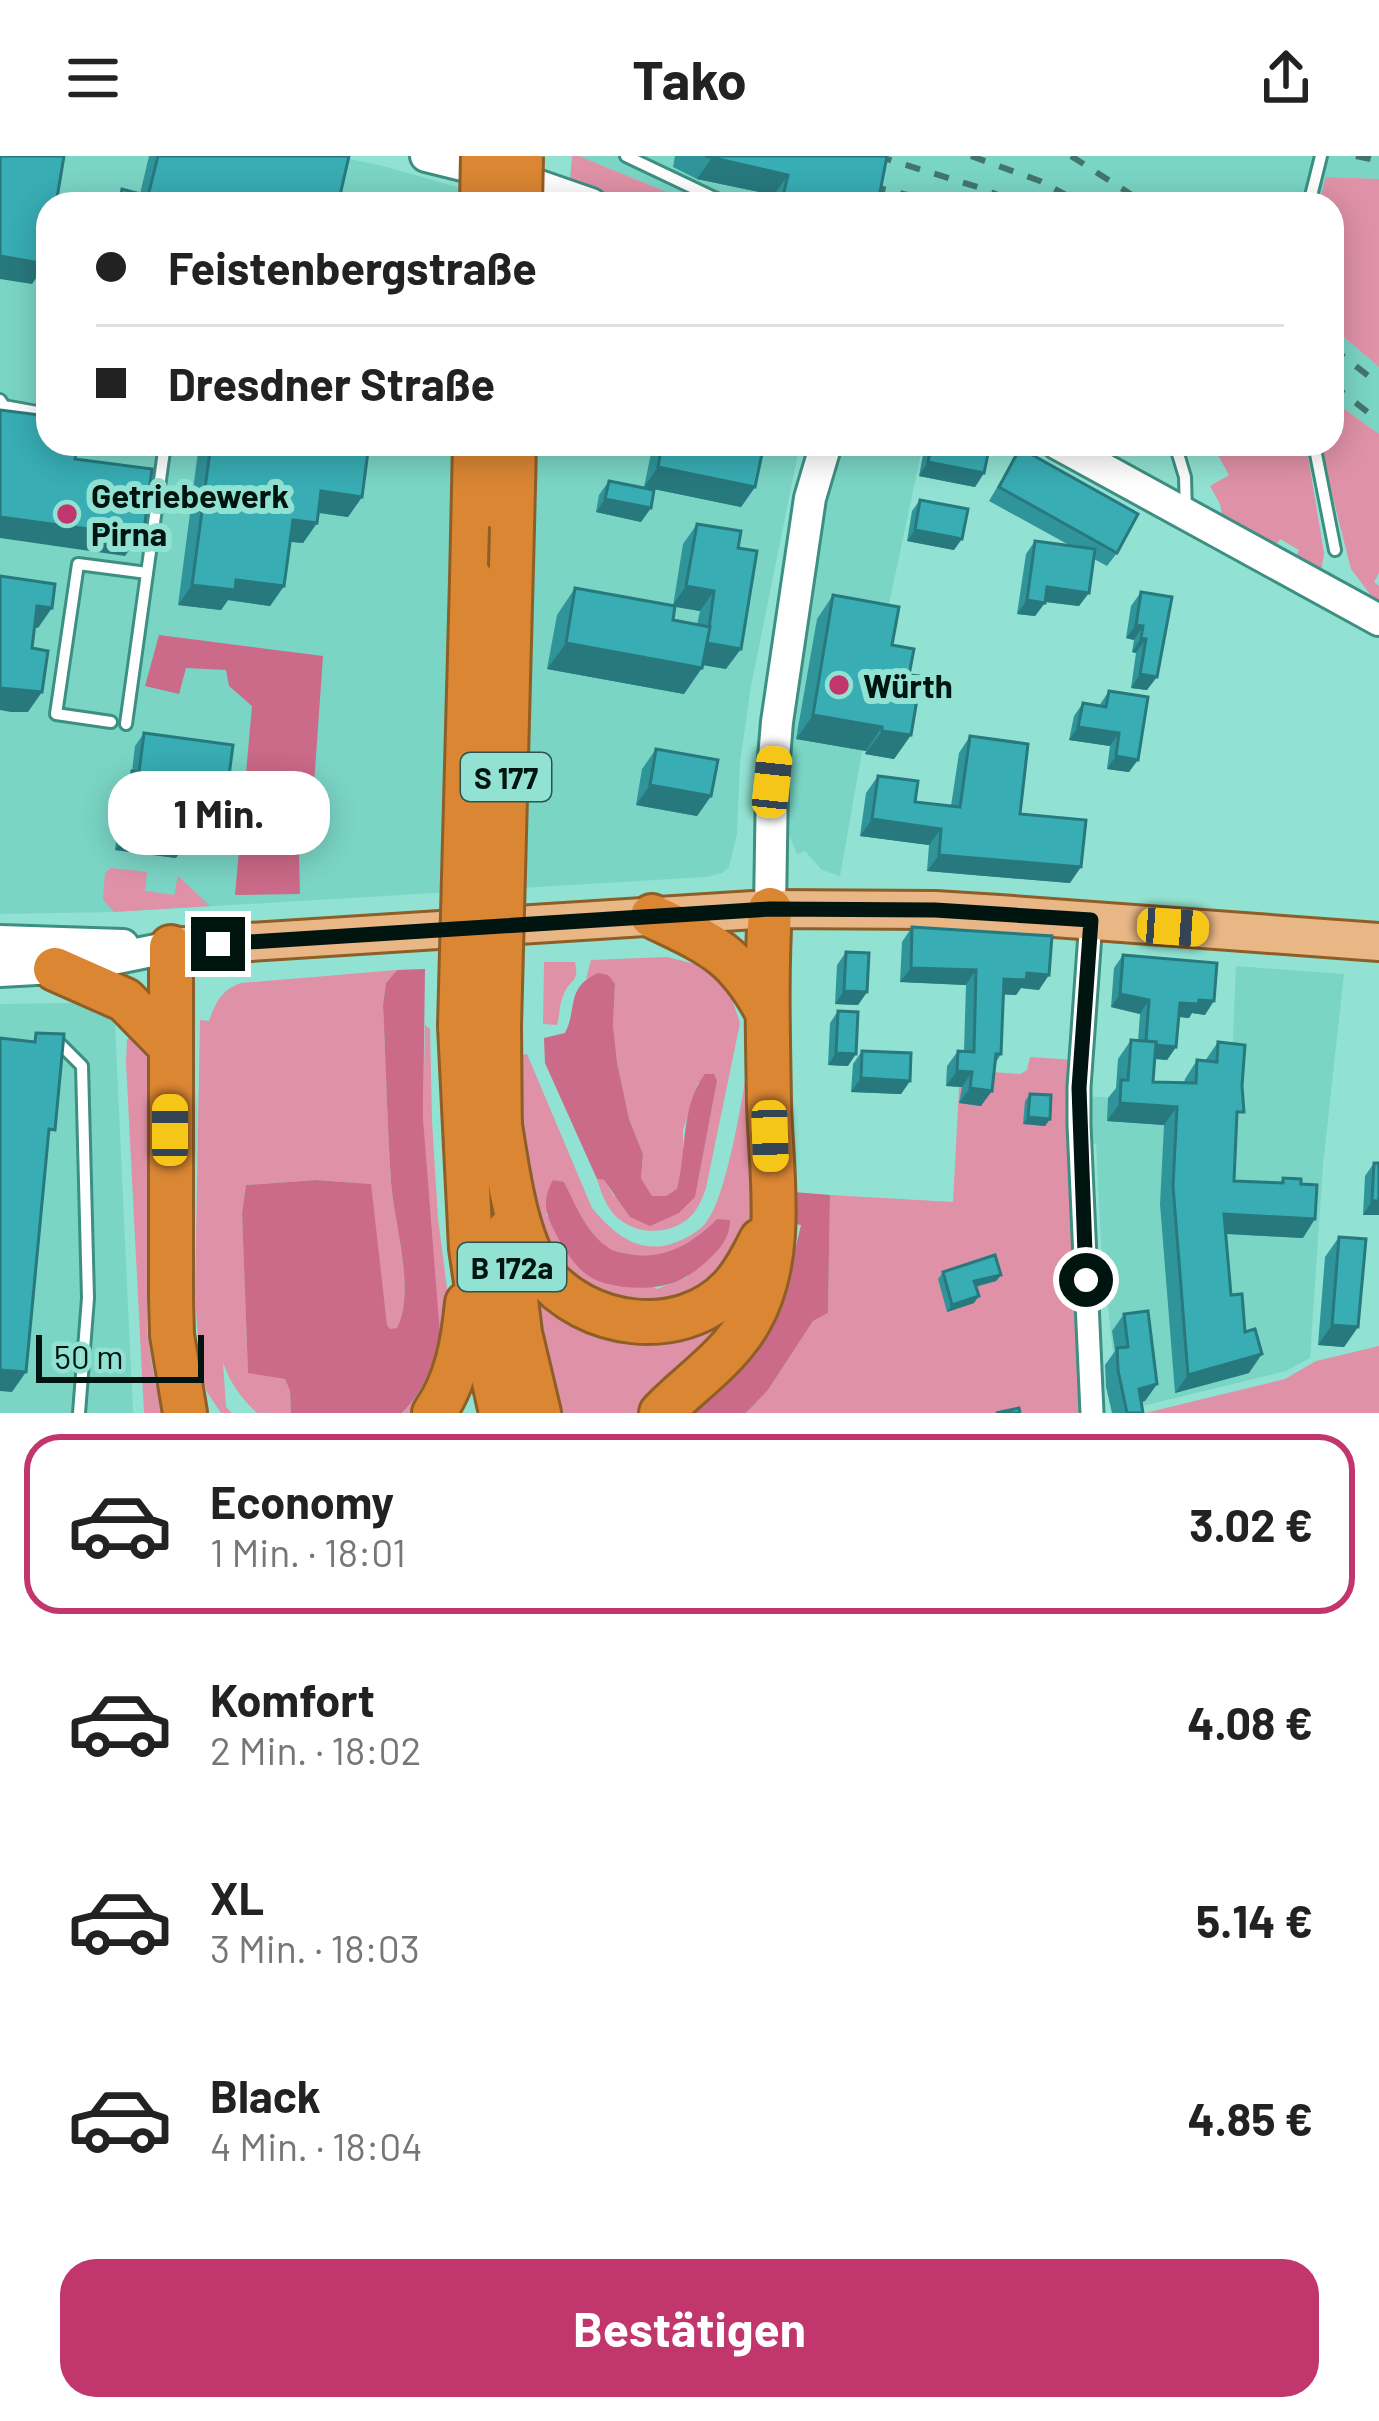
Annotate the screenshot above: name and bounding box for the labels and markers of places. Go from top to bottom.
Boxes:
place label: Getriebewerk Pirna [91,475,289,553]
marker: Getriebewerk Pirna [54,501,80,527]
place label: Würth [863,665,953,705]
marker: Würth [826,672,852,698]

